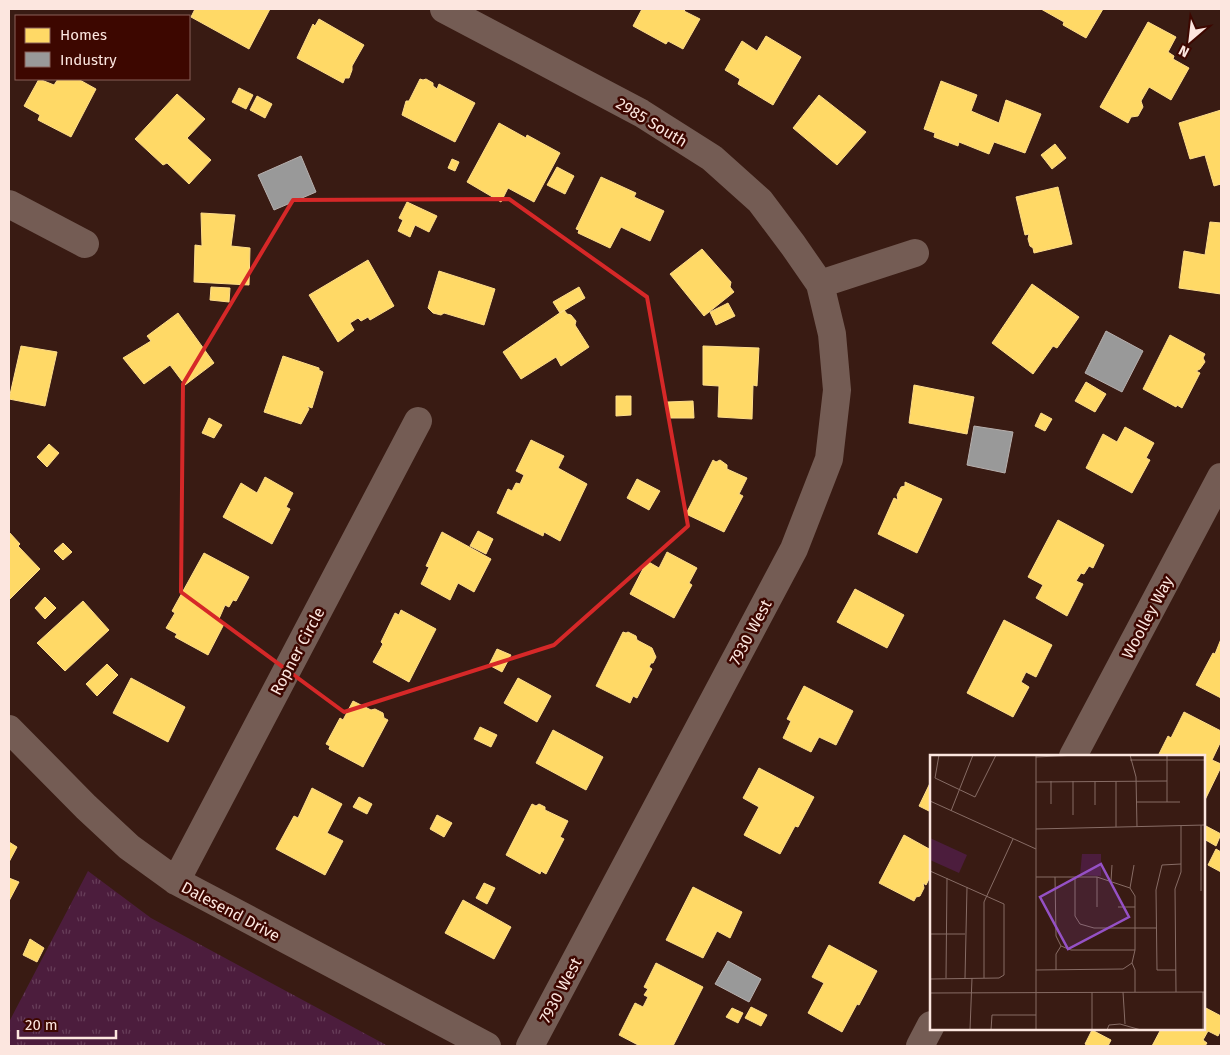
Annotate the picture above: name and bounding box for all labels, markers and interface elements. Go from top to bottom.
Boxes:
legend [15,15,190,80]
north arrow [1165,15,1215,65]
text: Homes [60,26,107,44]
text: N [1176,41,1192,61]
text: Industry [60,51,117,69]
street label: 2985 South [613,94,691,151]
street label: Woolley Way [1118,573,1177,662]
street label: 7930 West [725,596,776,668]
street label: Ropner Circle [266,604,329,698]
inset map [930,755,1205,1030]
street label: Dalesend Drive [178,877,283,945]
street label: 7930 West [535,954,586,1026]
scale bar [18,1008,115,1040]
text: 20 m [25,1016,58,1034]

